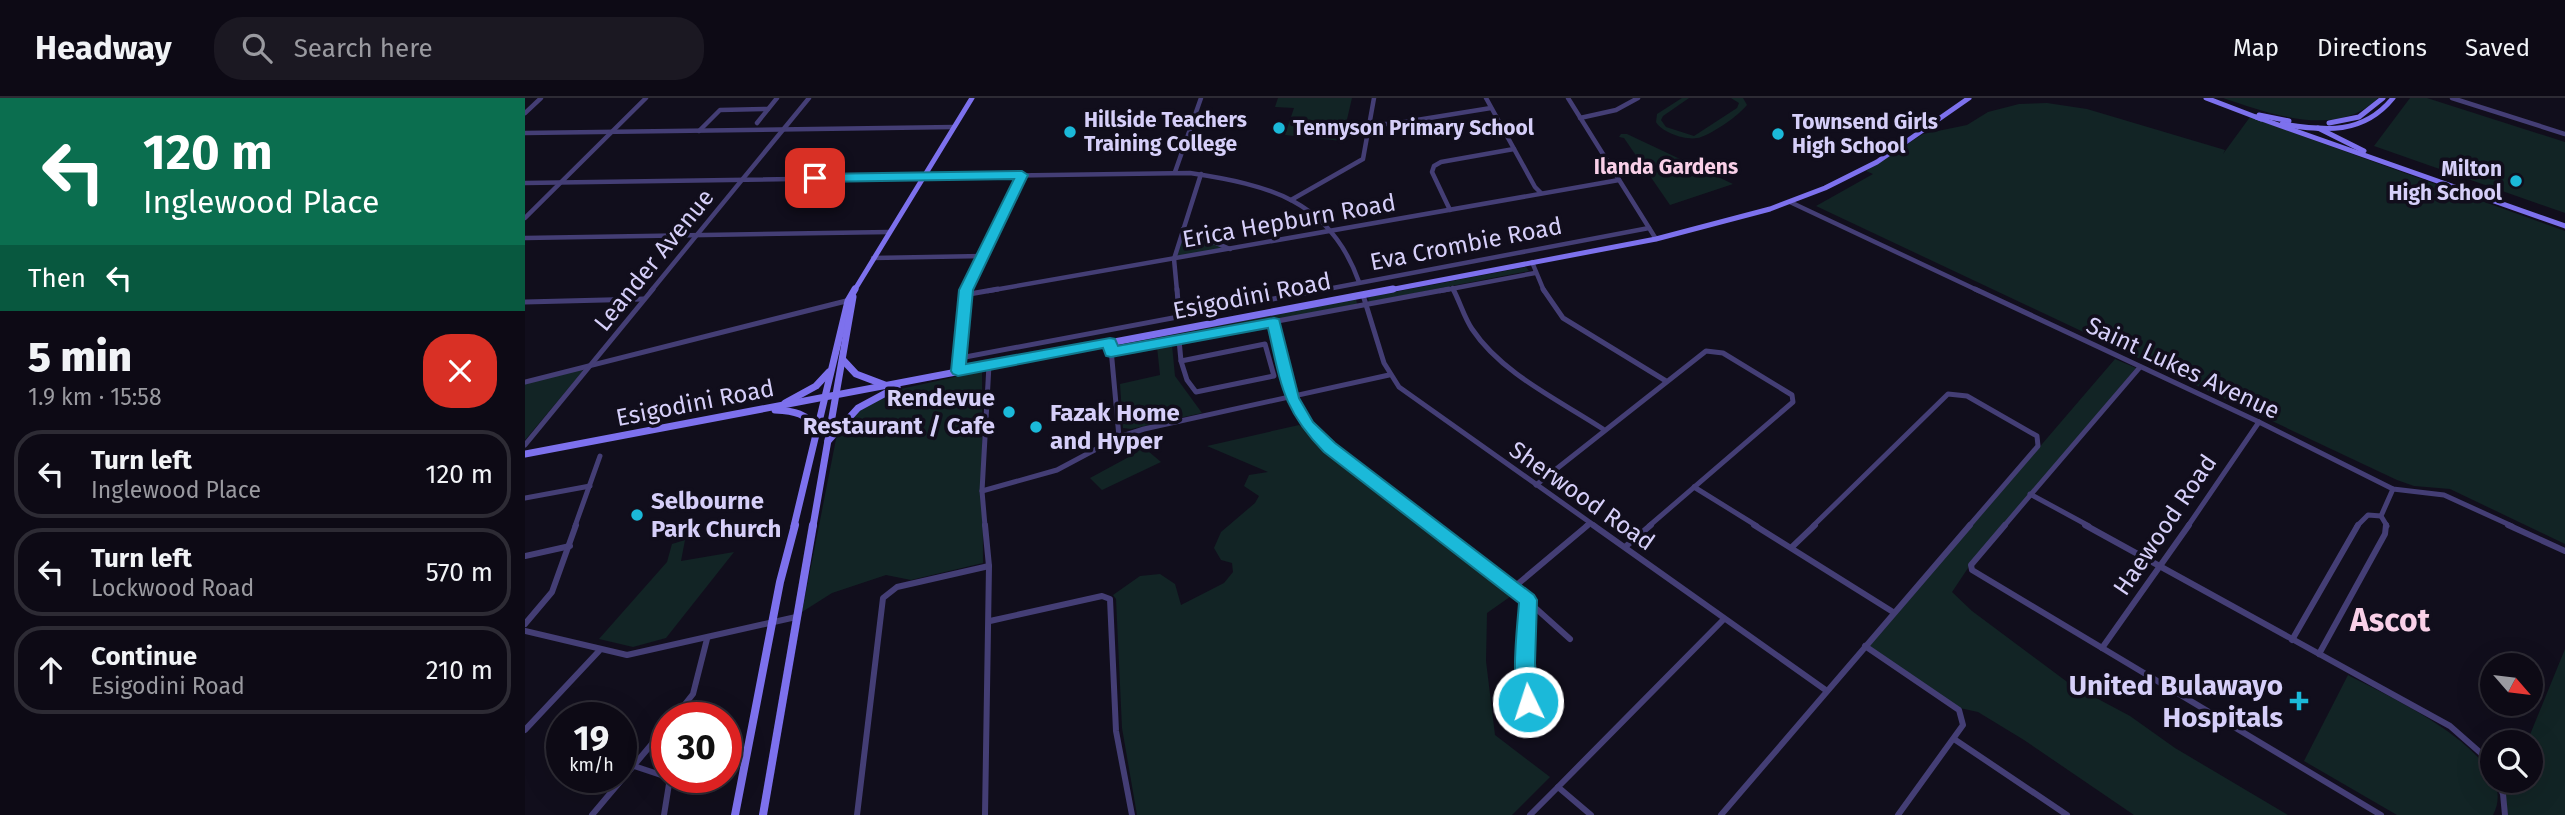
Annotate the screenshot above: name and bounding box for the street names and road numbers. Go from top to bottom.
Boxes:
street label: Leander Avenue [588,184,720,336]
street label: Erica Hepburn Road [1180,188,1398,254]
street label: Eva Crombie Road [1368,212,1564,276]
street label: Esigodini Road [1171,267,1333,325]
street label: Saint Lukes Avenue [2082,311,2284,425]
street label: Esigodini Road [614,374,776,432]
street label: Sherwood Road [1504,436,1660,556]
street label: Haewood Road [2108,449,2222,601]

